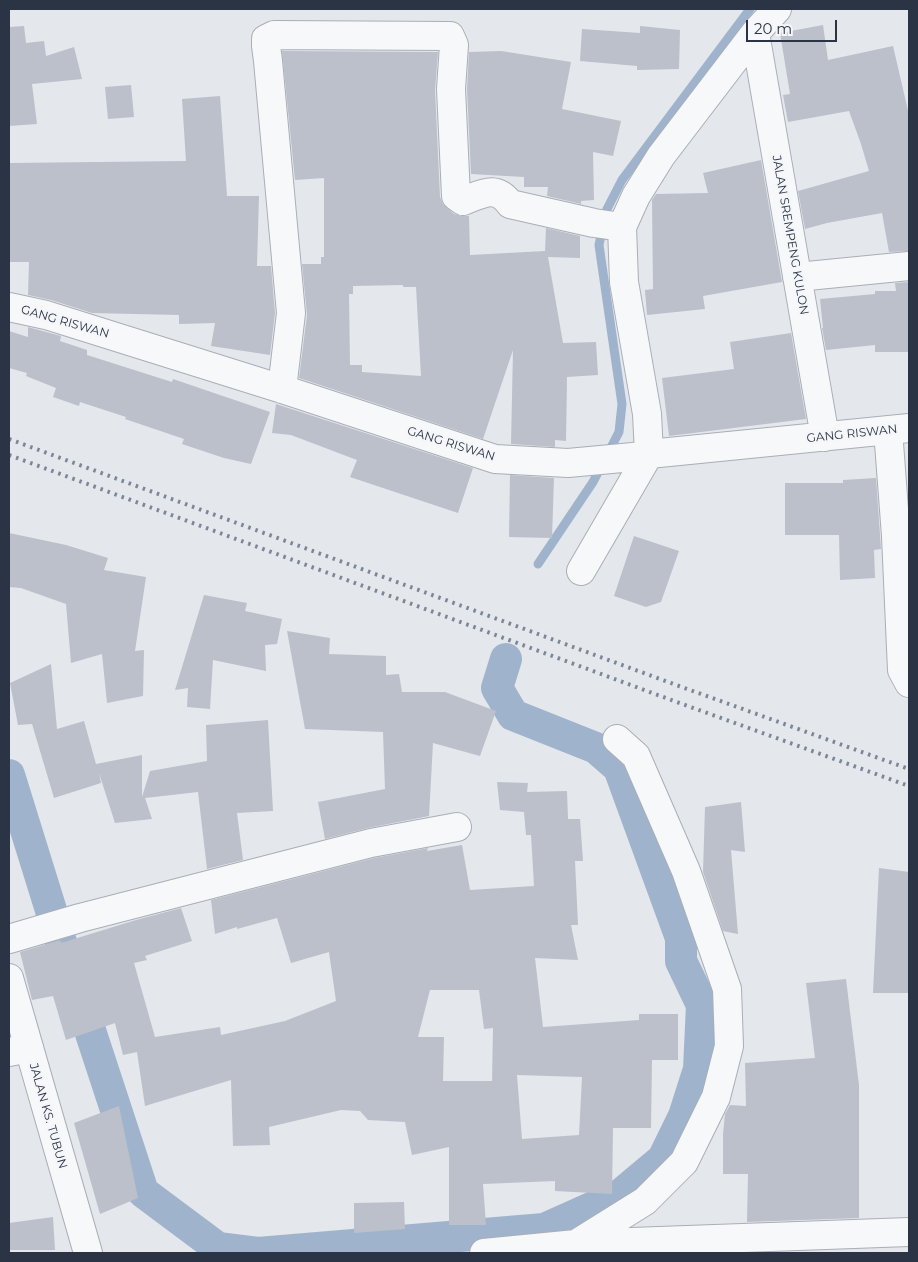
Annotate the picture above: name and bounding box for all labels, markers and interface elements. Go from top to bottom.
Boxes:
scale bar [748,10,839,42]
text: 20 m [754,19,792,38]
street label: JALAN SREMPENG KULON [769,154,811,316]
street label: GANG RISWAN [19,303,111,341]
street label: GANG RISWAN [806,422,898,446]
street label: GANG RISWAN [405,424,497,464]
street label: JALAN KS. TUBUN [26,1062,70,1170]

